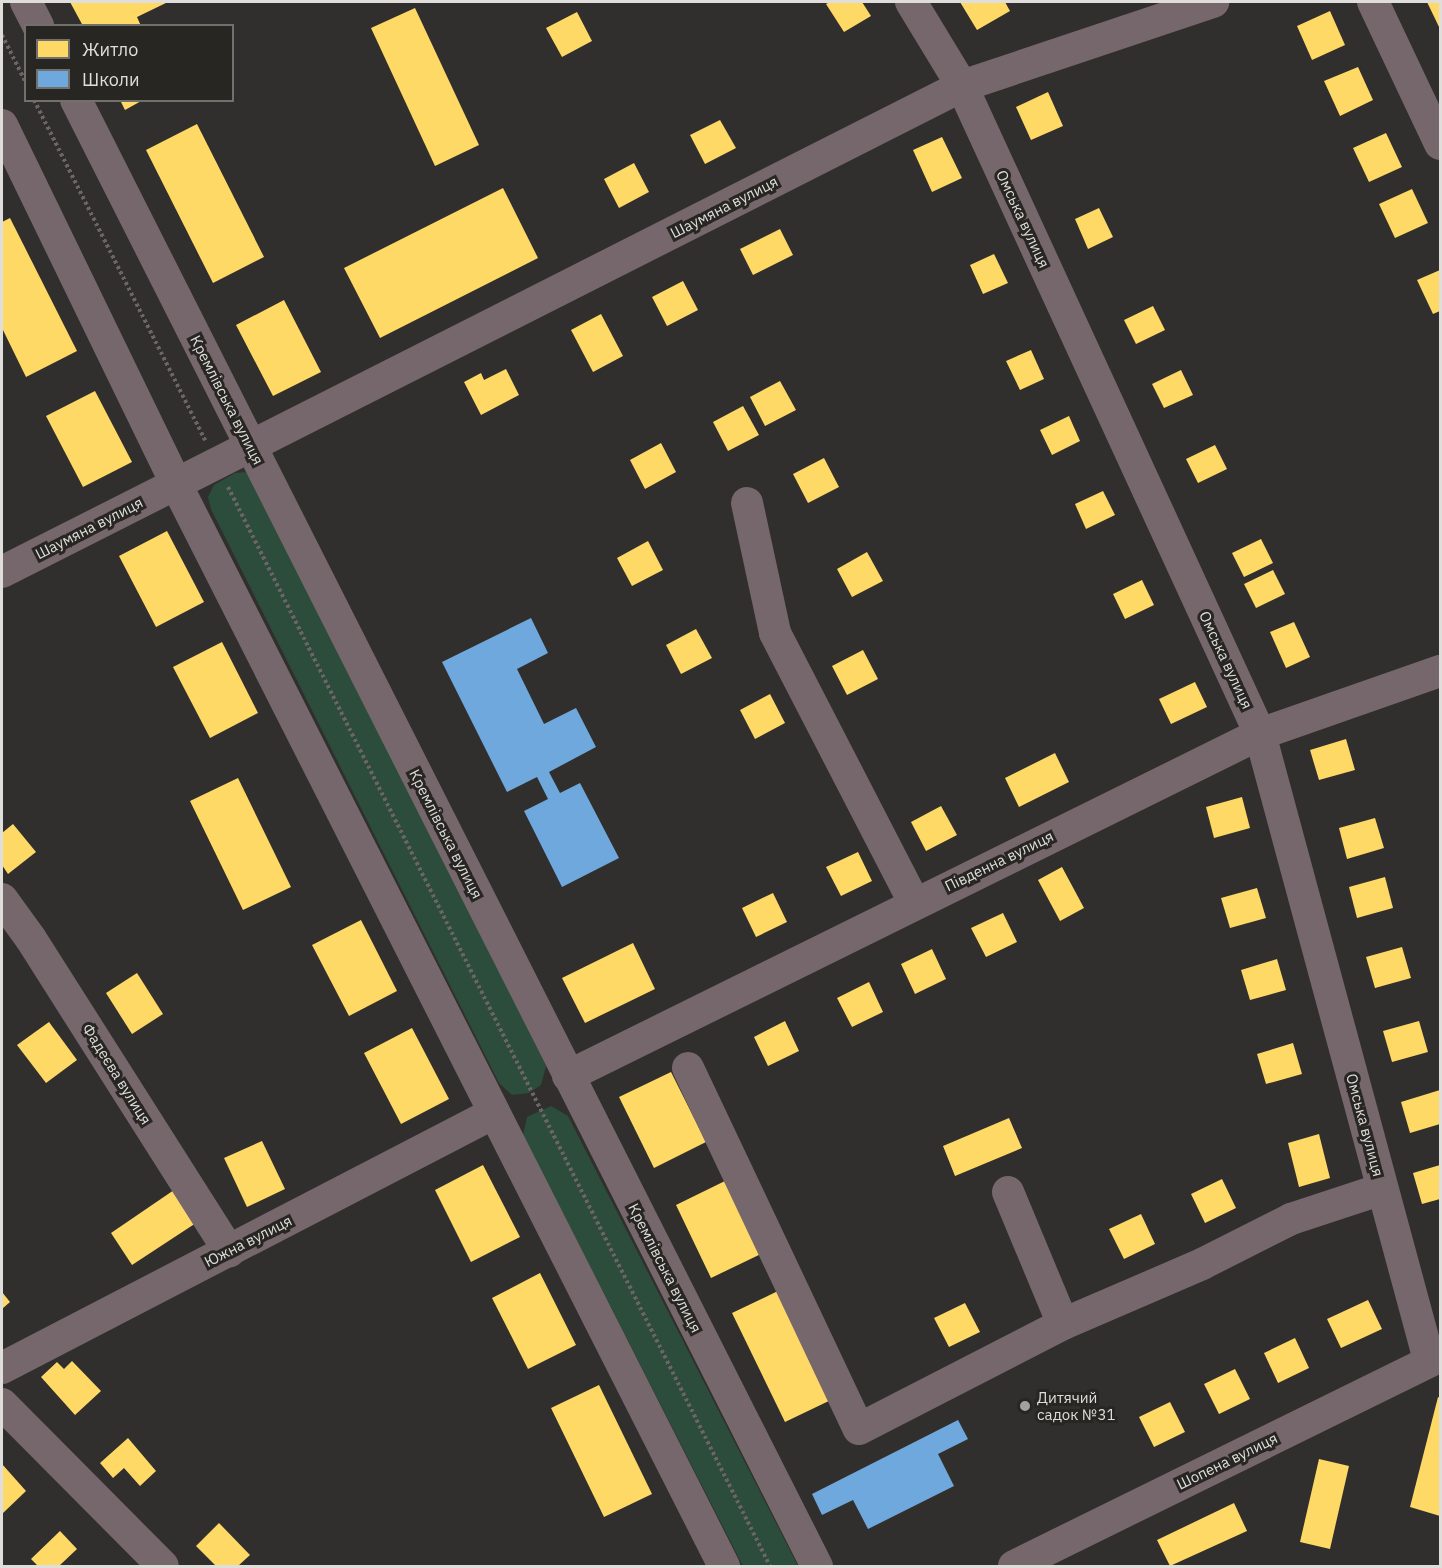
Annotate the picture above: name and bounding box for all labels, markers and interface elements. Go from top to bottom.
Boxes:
legend [24,24,234,102]
text: Житло [82,38,138,61]
text: Школи [82,68,140,91]
street label: Омська вулиця [992,167,1054,271]
street label: Шаумяна вулиця [667,172,781,242]
street label: Кремлівська вулиця [187,332,267,468]
street label: Шаумяна вулиця [32,493,146,563]
street label: Омська вулиця [1195,608,1257,712]
street label: Кремлівська вулиця [406,766,486,902]
street label: Південна вулиця [942,827,1056,895]
street label: Фадеєва вулиця [79,1020,155,1128]
street label: Омська вулиця [1343,1072,1387,1178]
street label: Кремлівська вулиця [625,1200,705,1336]
street label: Южна вулиця [201,1211,295,1271]
place label: Дитячий садок №31 [1037,1388,1115,1423]
marker: Дитячий садок №31 [1018,1399,1032,1413]
street label: Шопена вулиця [1174,1429,1280,1493]

